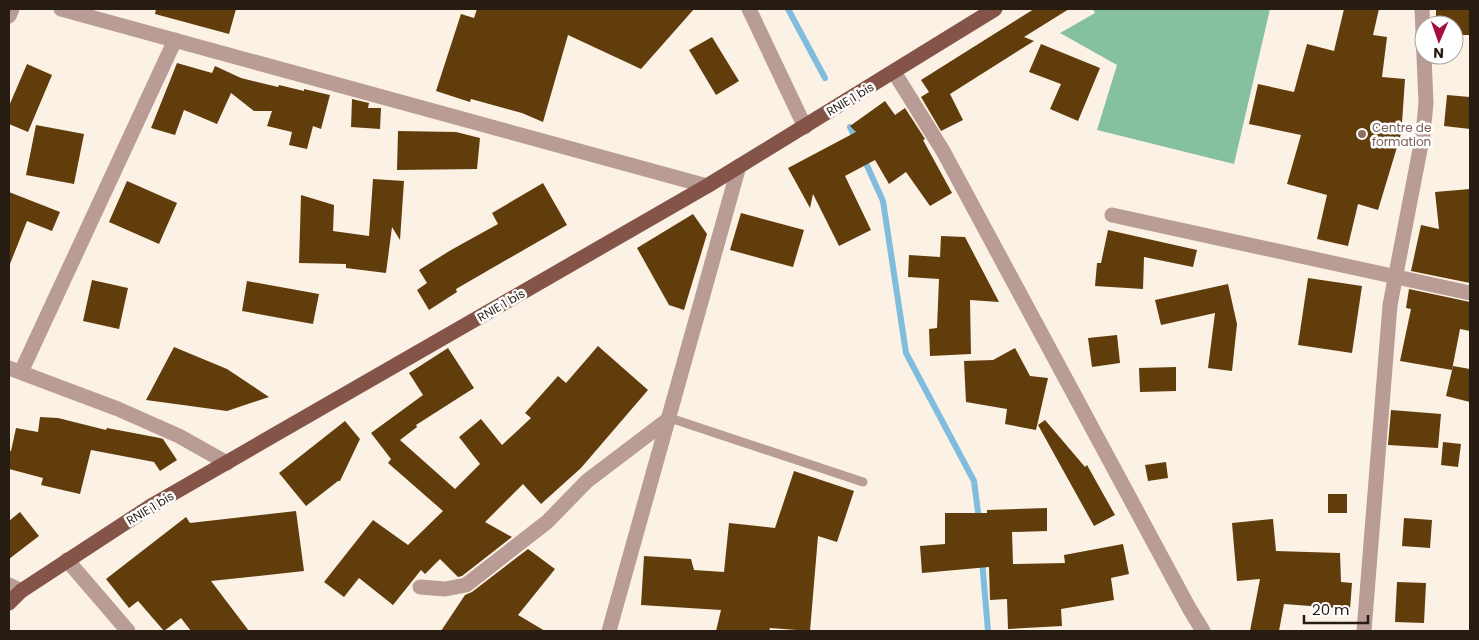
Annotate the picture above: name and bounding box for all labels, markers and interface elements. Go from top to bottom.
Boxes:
north arrow [1414,15,1464,65]
text: N [1433,43,1444,63]
street label: RNIE 1 bis [823,78,877,120]
place label: Centre de formation [1372,119,1431,150]
marker: Centre de formation [1356,128,1368,140]
street label: RNIE 1 bis [474,285,528,325]
street label: RNIE 1 bis [123,487,177,529]
scale bar [1304,592,1368,624]
text: 20 m [1312,599,1350,620]

